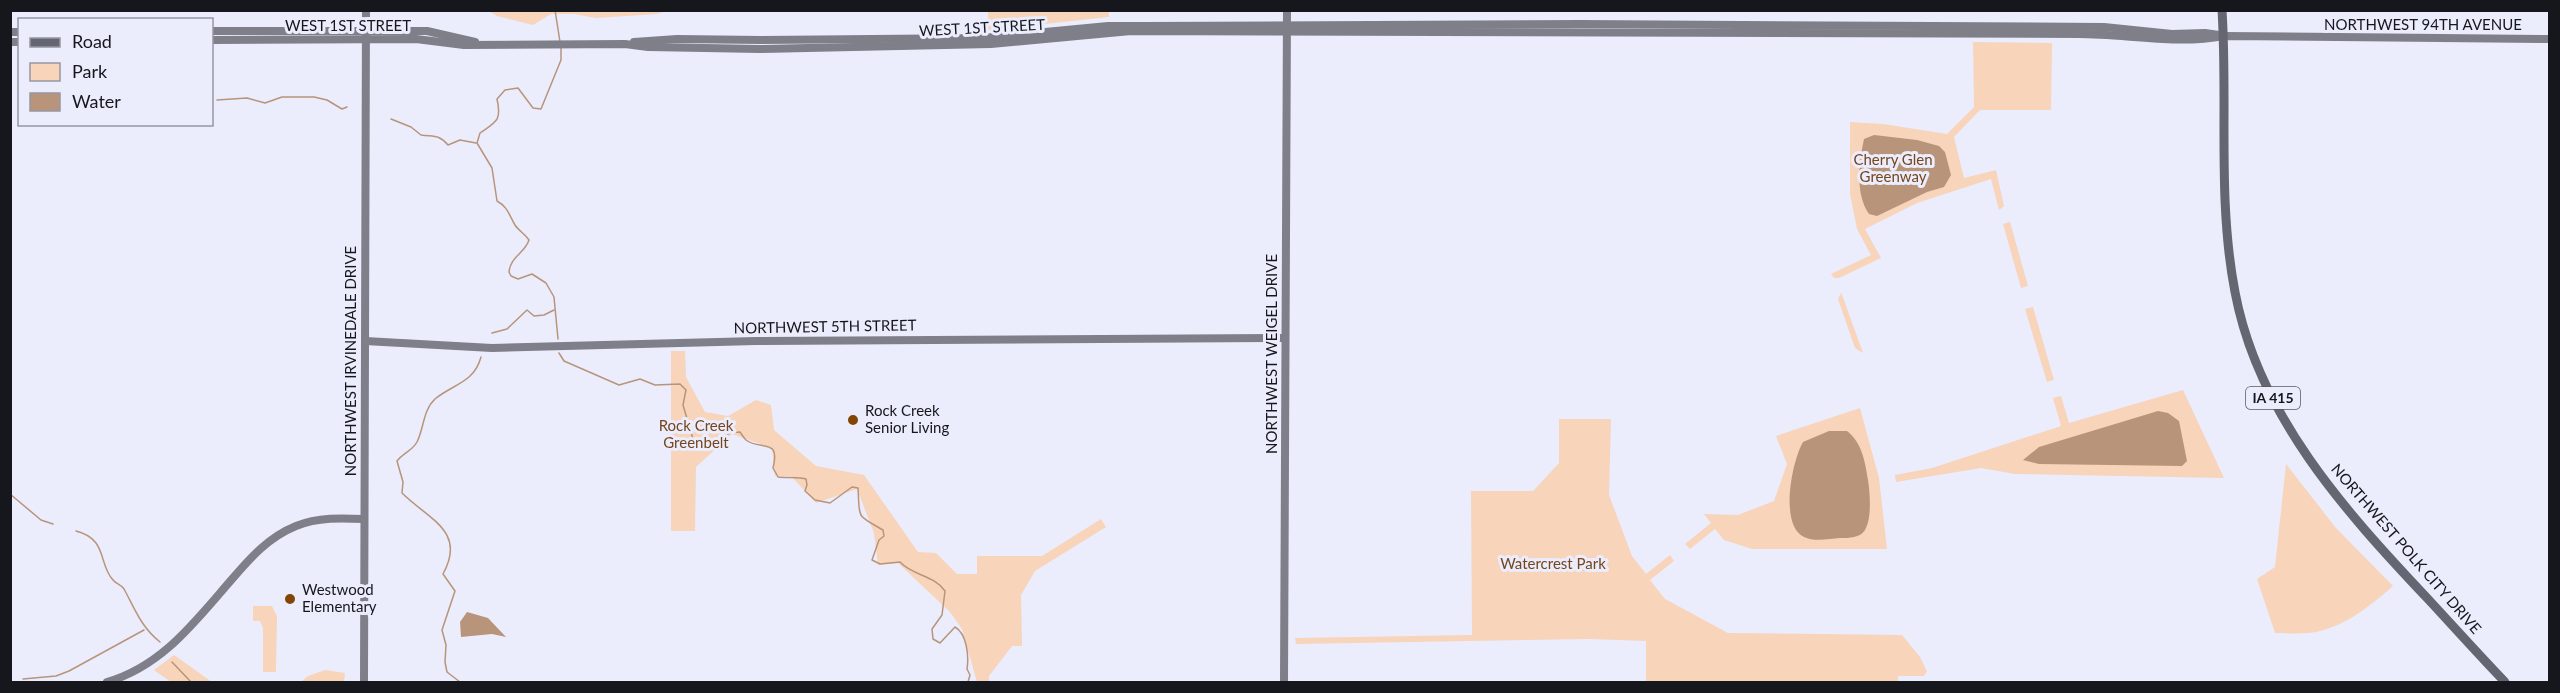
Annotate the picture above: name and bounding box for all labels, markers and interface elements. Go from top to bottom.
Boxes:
street label: WEST 1ST STREET [918,15,1046,39]
street label: NORTHWEST 94TH AVENUE [2324,15,2522,33]
street label: WEST 1ST STREET [285,16,411,34]
legend [18,18,213,126]
text: Road [72,30,112,52]
text: Park [72,60,108,82]
text: Water [72,90,121,112]
park label: Cherry Glen Greenway [1853,150,1933,185]
street label: NORTHWEST IRVINEDALE DRIVE [341,246,359,476]
street label: NORTHWEST WEIGEL DRIVE [1262,254,1280,454]
street label: NORTHWEST 5TH STREET [733,315,917,337]
road number: IA 415 [2246,387,2300,409]
place label: Rock Creek Senior Living [865,401,949,436]
marker: Rock Creek Senior Living [846,413,860,427]
park label: Rock Creek Greenbelt [659,416,734,451]
street label: NORTHWEST POLK CITY DRIVE [2328,460,2486,637]
park label: Watercrest Park [1500,554,1606,572]
place label: Westwood Elementary [302,580,377,615]
marker: Westwood Elementary [283,592,297,606]

